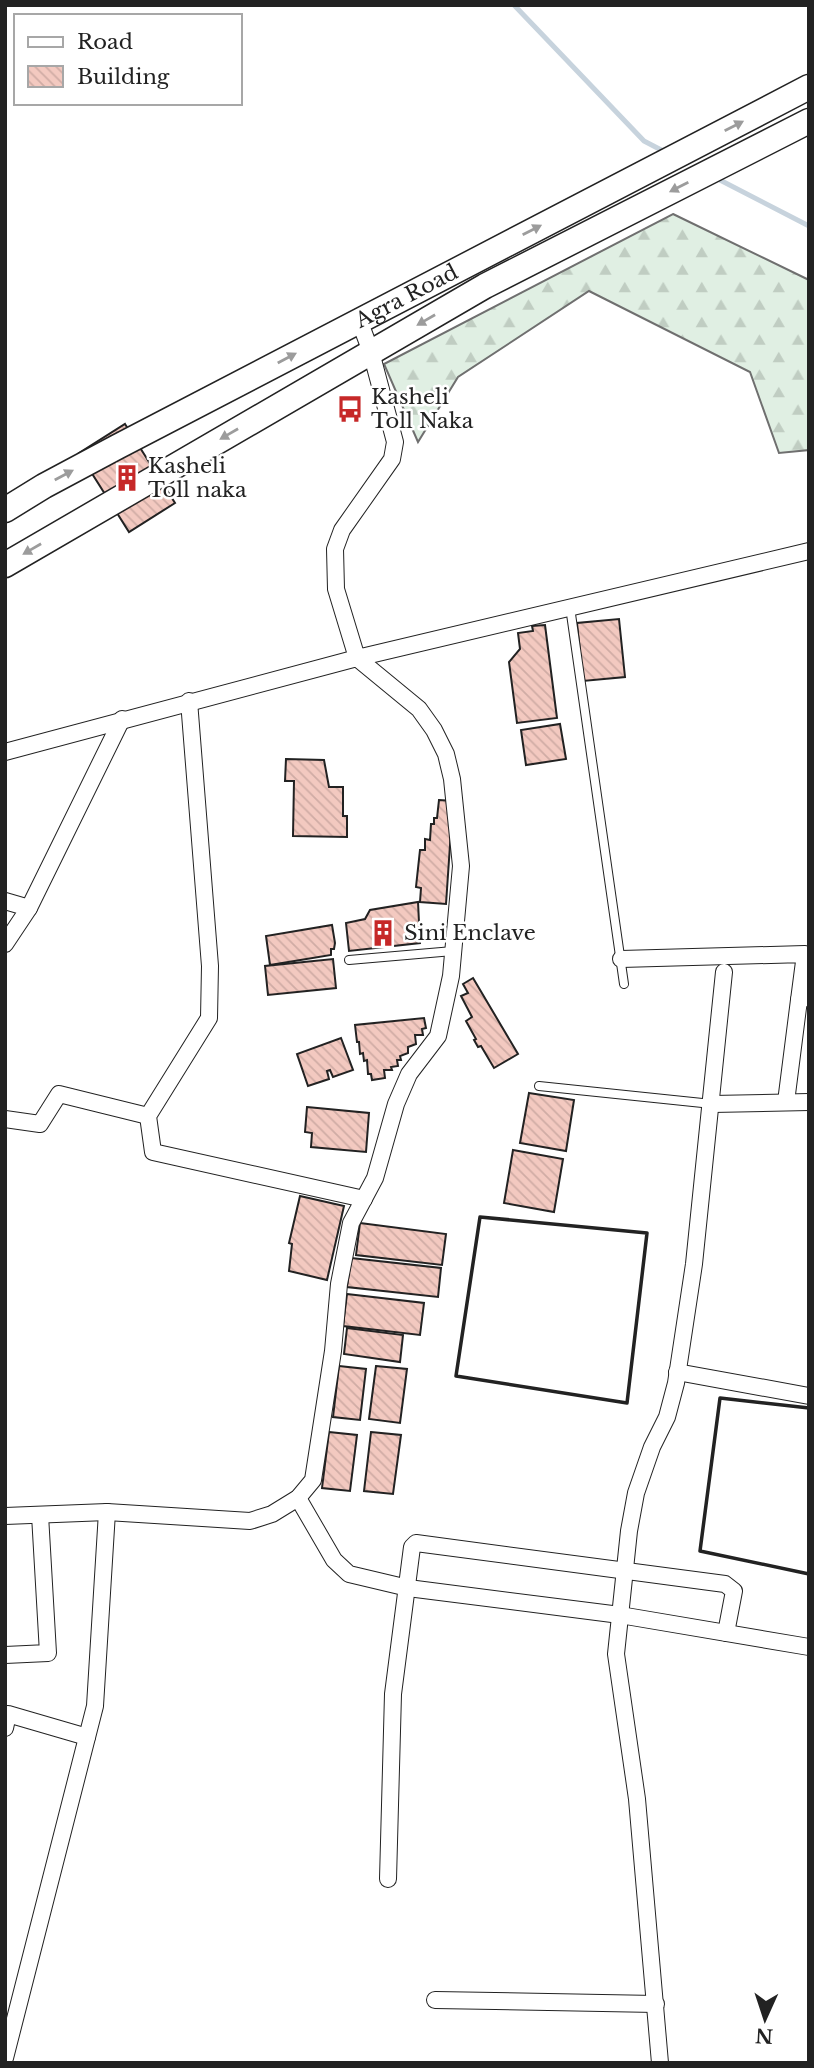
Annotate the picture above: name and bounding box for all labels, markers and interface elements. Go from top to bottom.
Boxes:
legend [14,14,242,105]
text: Road [77,29,133,55]
text: Building [77,64,170,90]
one-way arrow [725,120,744,132]
one-way arrow [669,182,689,193]
one-way arrow [522,225,542,236]
street label: Agra Road [350,259,462,334]
one-way arrow [416,314,435,327]
one-way arrow [277,352,297,363]
place label: Kasheli Toll Naka [371,384,474,434]
bus stop icon: Kasheli Toll Naka [335,394,365,424]
one-way arrow [219,428,239,440]
place label: Kasheli Toll naka [148,453,247,503]
building icon: Kasheli Toll naka [112,463,142,493]
one-way arrow [54,469,74,481]
one-way arrow [23,543,42,555]
building icon: Sini Enclave [368,918,398,948]
place label: Sini Enclave [404,920,536,946]
north arrow [730,1984,800,2054]
text: N [754,2024,774,2047]

